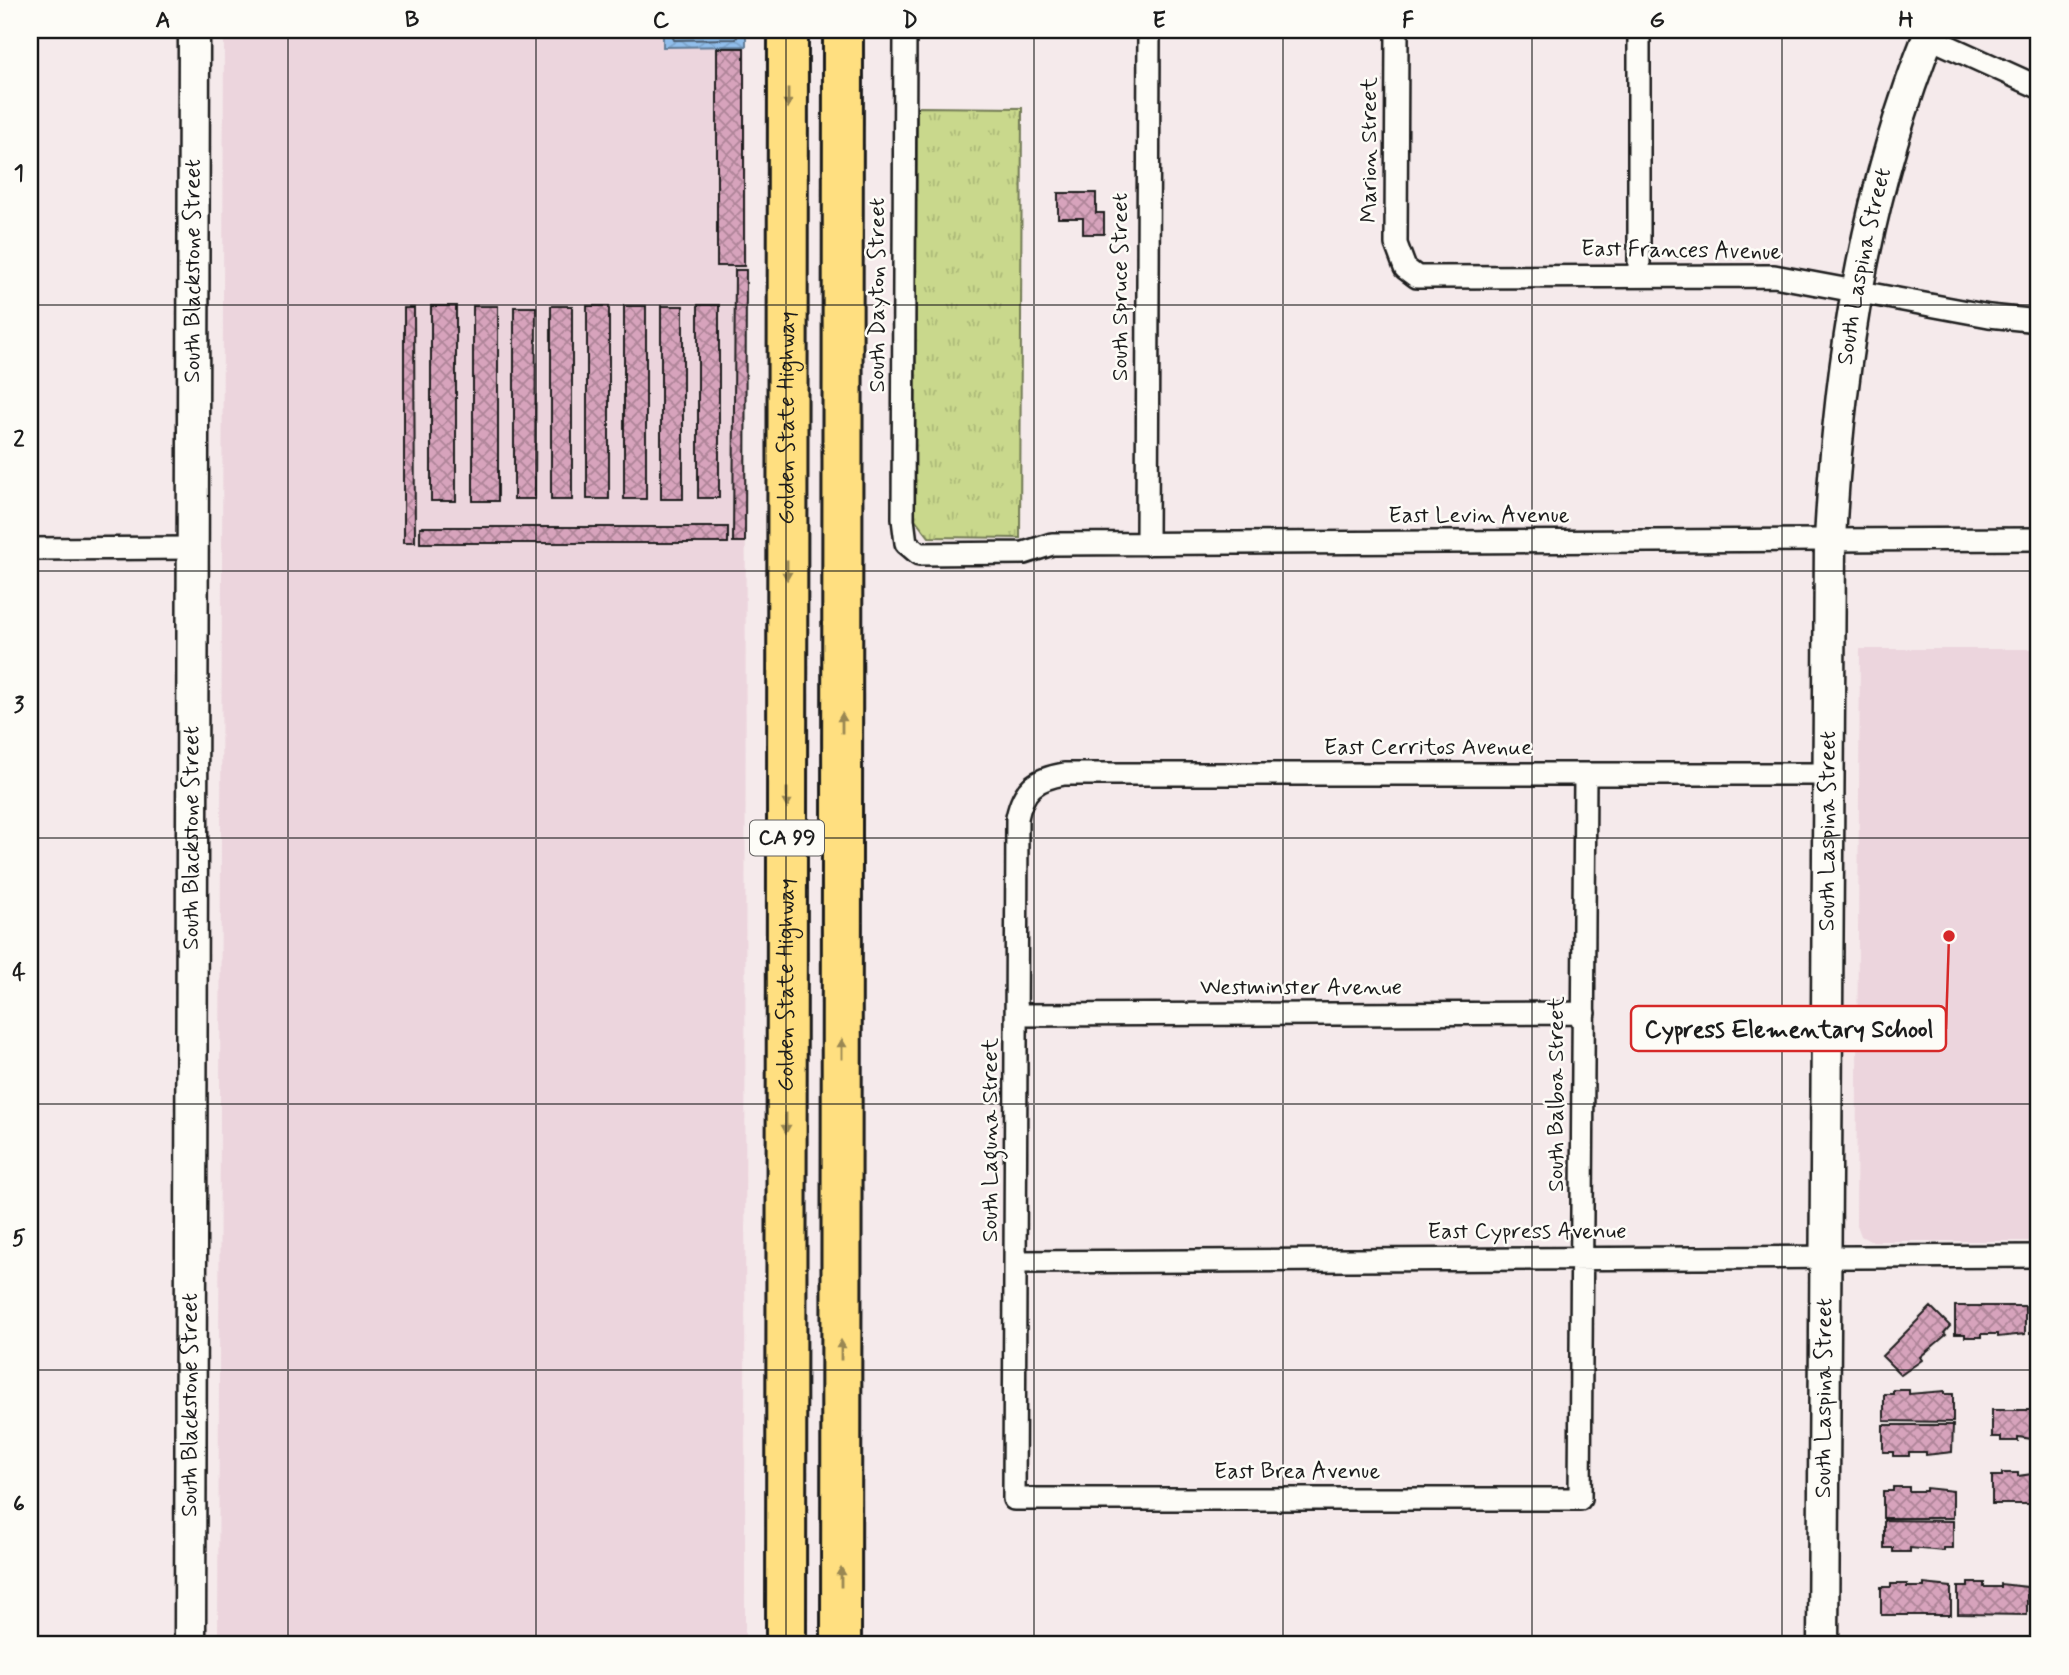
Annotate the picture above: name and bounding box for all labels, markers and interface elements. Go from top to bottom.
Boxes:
text: A [155,6,171,36]
text: B [405,6,420,36]
text: C [653,6,670,36]
text: D [902,6,918,36]
text: E [1152,6,1166,36]
text: F [1402,6,1414,36]
text: G [1649,6,1665,36]
text: H [1898,6,1914,36]
street label: Marion Street [1355,77,1385,223]
one-way arrow [782,87,794,109]
text: 1 [14,159,24,189]
street label: South Blackstone Street [178,159,209,383]
street label: South Laspina Street [1831,165,1899,367]
street label: South Spruce Street [1106,193,1136,381]
street label: South Dayton Street [863,198,893,392]
street label: East Frances Avenue [1581,234,1782,268]
street label: Golden State Highway [772,311,805,525]
text: 2 [13,425,25,455]
street label: East Levin Avenue [1388,501,1570,531]
one-way arrow [781,560,793,582]
text: 3 [14,691,25,721]
one-way arrow [836,712,848,734]
street label: South Blackstone Street [177,726,207,950]
street label: South Laspina Street [1813,731,1844,931]
street label: East Cerritos Avenue [1324,733,1532,763]
one-way arrow [781,787,793,809]
road number: CA 99 [750,820,824,856]
street label: Golden State Highway [772,878,804,1092]
text: 4 [12,958,26,988]
street label: Westminster Avenue [1200,973,1402,1003]
street label: South Balboa Street [1542,996,1572,1192]
callout: Cypress Elementary School [1631,1006,1946,1051]
text: Cypress Elementary School [1645,1015,1933,1046]
one-way arrow [836,1037,848,1059]
street label: South Laguna Street [976,1037,1008,1242]
one-way arrow [780,1113,792,1135]
street label: East Cypress Avenue [1427,1217,1627,1247]
text: 5 [12,1224,26,1254]
street label: South Blackstone Street [175,1293,206,1517]
street label: South Laspina Street [1809,1298,1840,1498]
one-way arrow [835,1338,847,1360]
street label: East Brea Avenue [1214,1457,1380,1487]
text: 6 [13,1490,25,1520]
one-way arrow [835,1566,847,1588]

